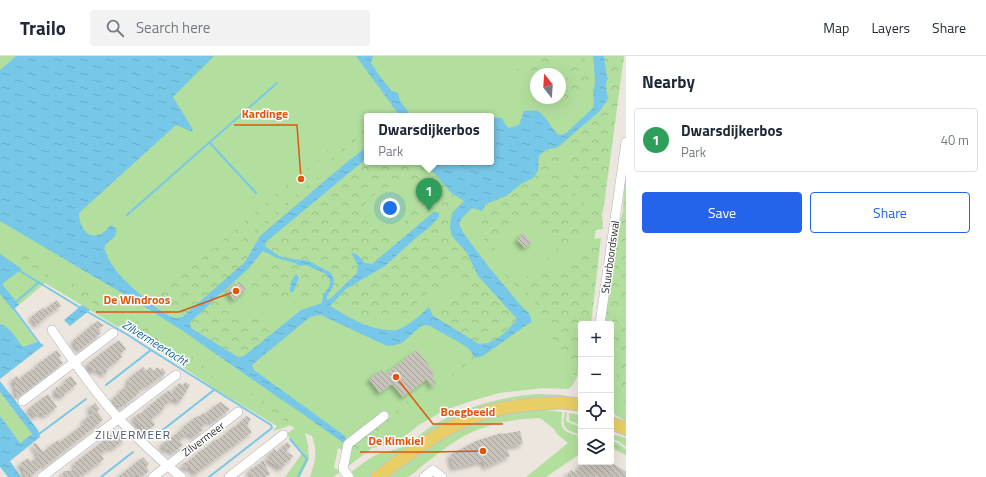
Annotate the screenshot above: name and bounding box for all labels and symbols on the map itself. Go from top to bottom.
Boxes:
north arrow [530,68,566,104]
callout: Kardinge [234,101,297,125]
text: Kardinge [242,104,288,123]
pin: 1 [416,178,442,211]
your location [380,198,400,218]
street label: Stuurboordswal [597,219,623,295]
callout: De Windroos [96,288,179,312]
text: De Windroos [104,290,171,309]
water label: Zilvermeertocht [119,315,193,371]
callout: Boegbeeld [433,400,503,424]
text: Boegbeeld [441,402,495,421]
street label: Zilvermeer [178,418,228,460]
district label: ZILVERMEER [95,425,171,444]
callout: De Kimkiel [360,428,432,452]
text: De Kimkiel [368,431,424,450]

